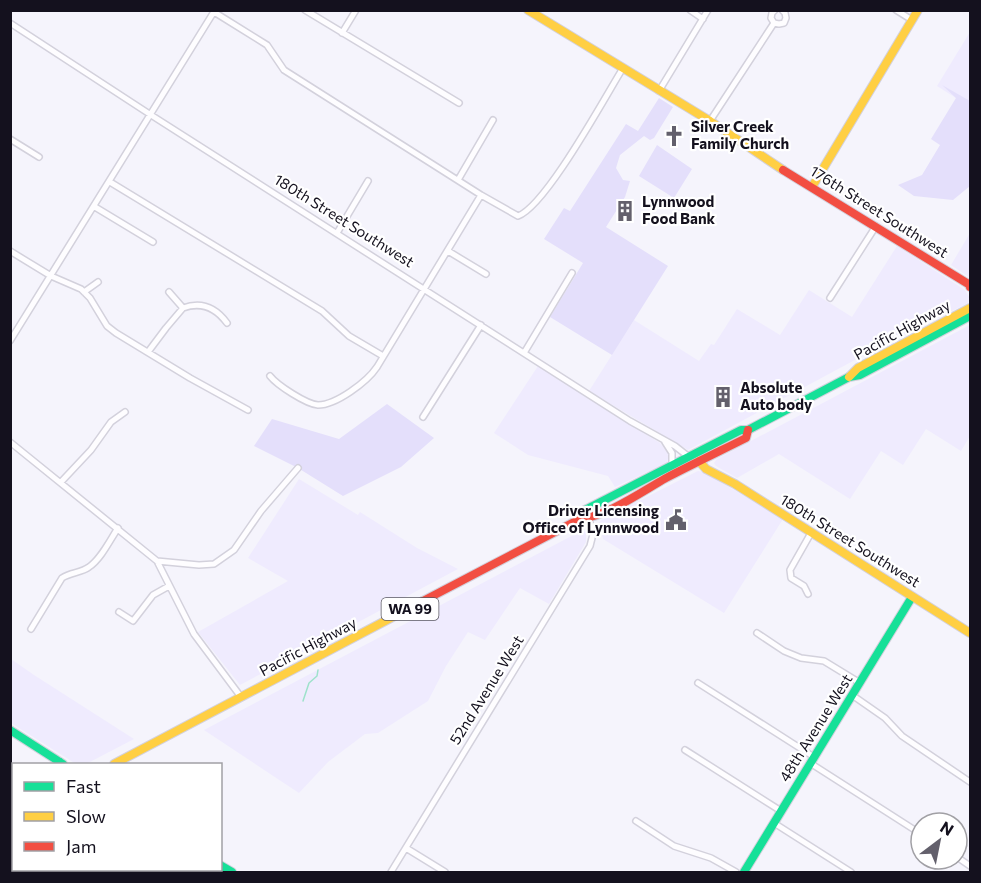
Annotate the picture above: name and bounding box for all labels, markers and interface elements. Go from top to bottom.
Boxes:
place label: Silver Creek Family Church [691,117,789,152]
church icon: Silver Creek Family Church [662,124,686,148]
street label: 176th Street Southwest [807,161,952,261]
street label: 180th Street Southwest [271,170,418,271]
place label: Lynnwood Food Bank [642,192,716,227]
building icon: Lynnwood Food Bank [613,199,637,223]
street label: Pacific Highway [850,295,953,363]
place label: Absolute Auto body [740,378,813,413]
building icon: Absolute Auto body [711,385,735,409]
street label: 180th Street Southwest [777,490,924,591]
place label: Driver Licensing Office of Lynnwood [522,501,659,536]
public building icon: Driver Licensing Office of Lynnwood [664,508,688,532]
road number: WA 99 [382,598,438,620]
street label: Pacific Highway [256,613,359,679]
street label: 52nd Avenue West [445,632,527,747]
street label: 48th Avenue West [775,670,856,785]
legend [12,763,222,871]
text: Fast [66,775,101,797]
text: Slow [66,805,106,827]
north arrow [909,811,969,871]
text: N [937,817,957,839]
text: Jam [66,835,96,857]

